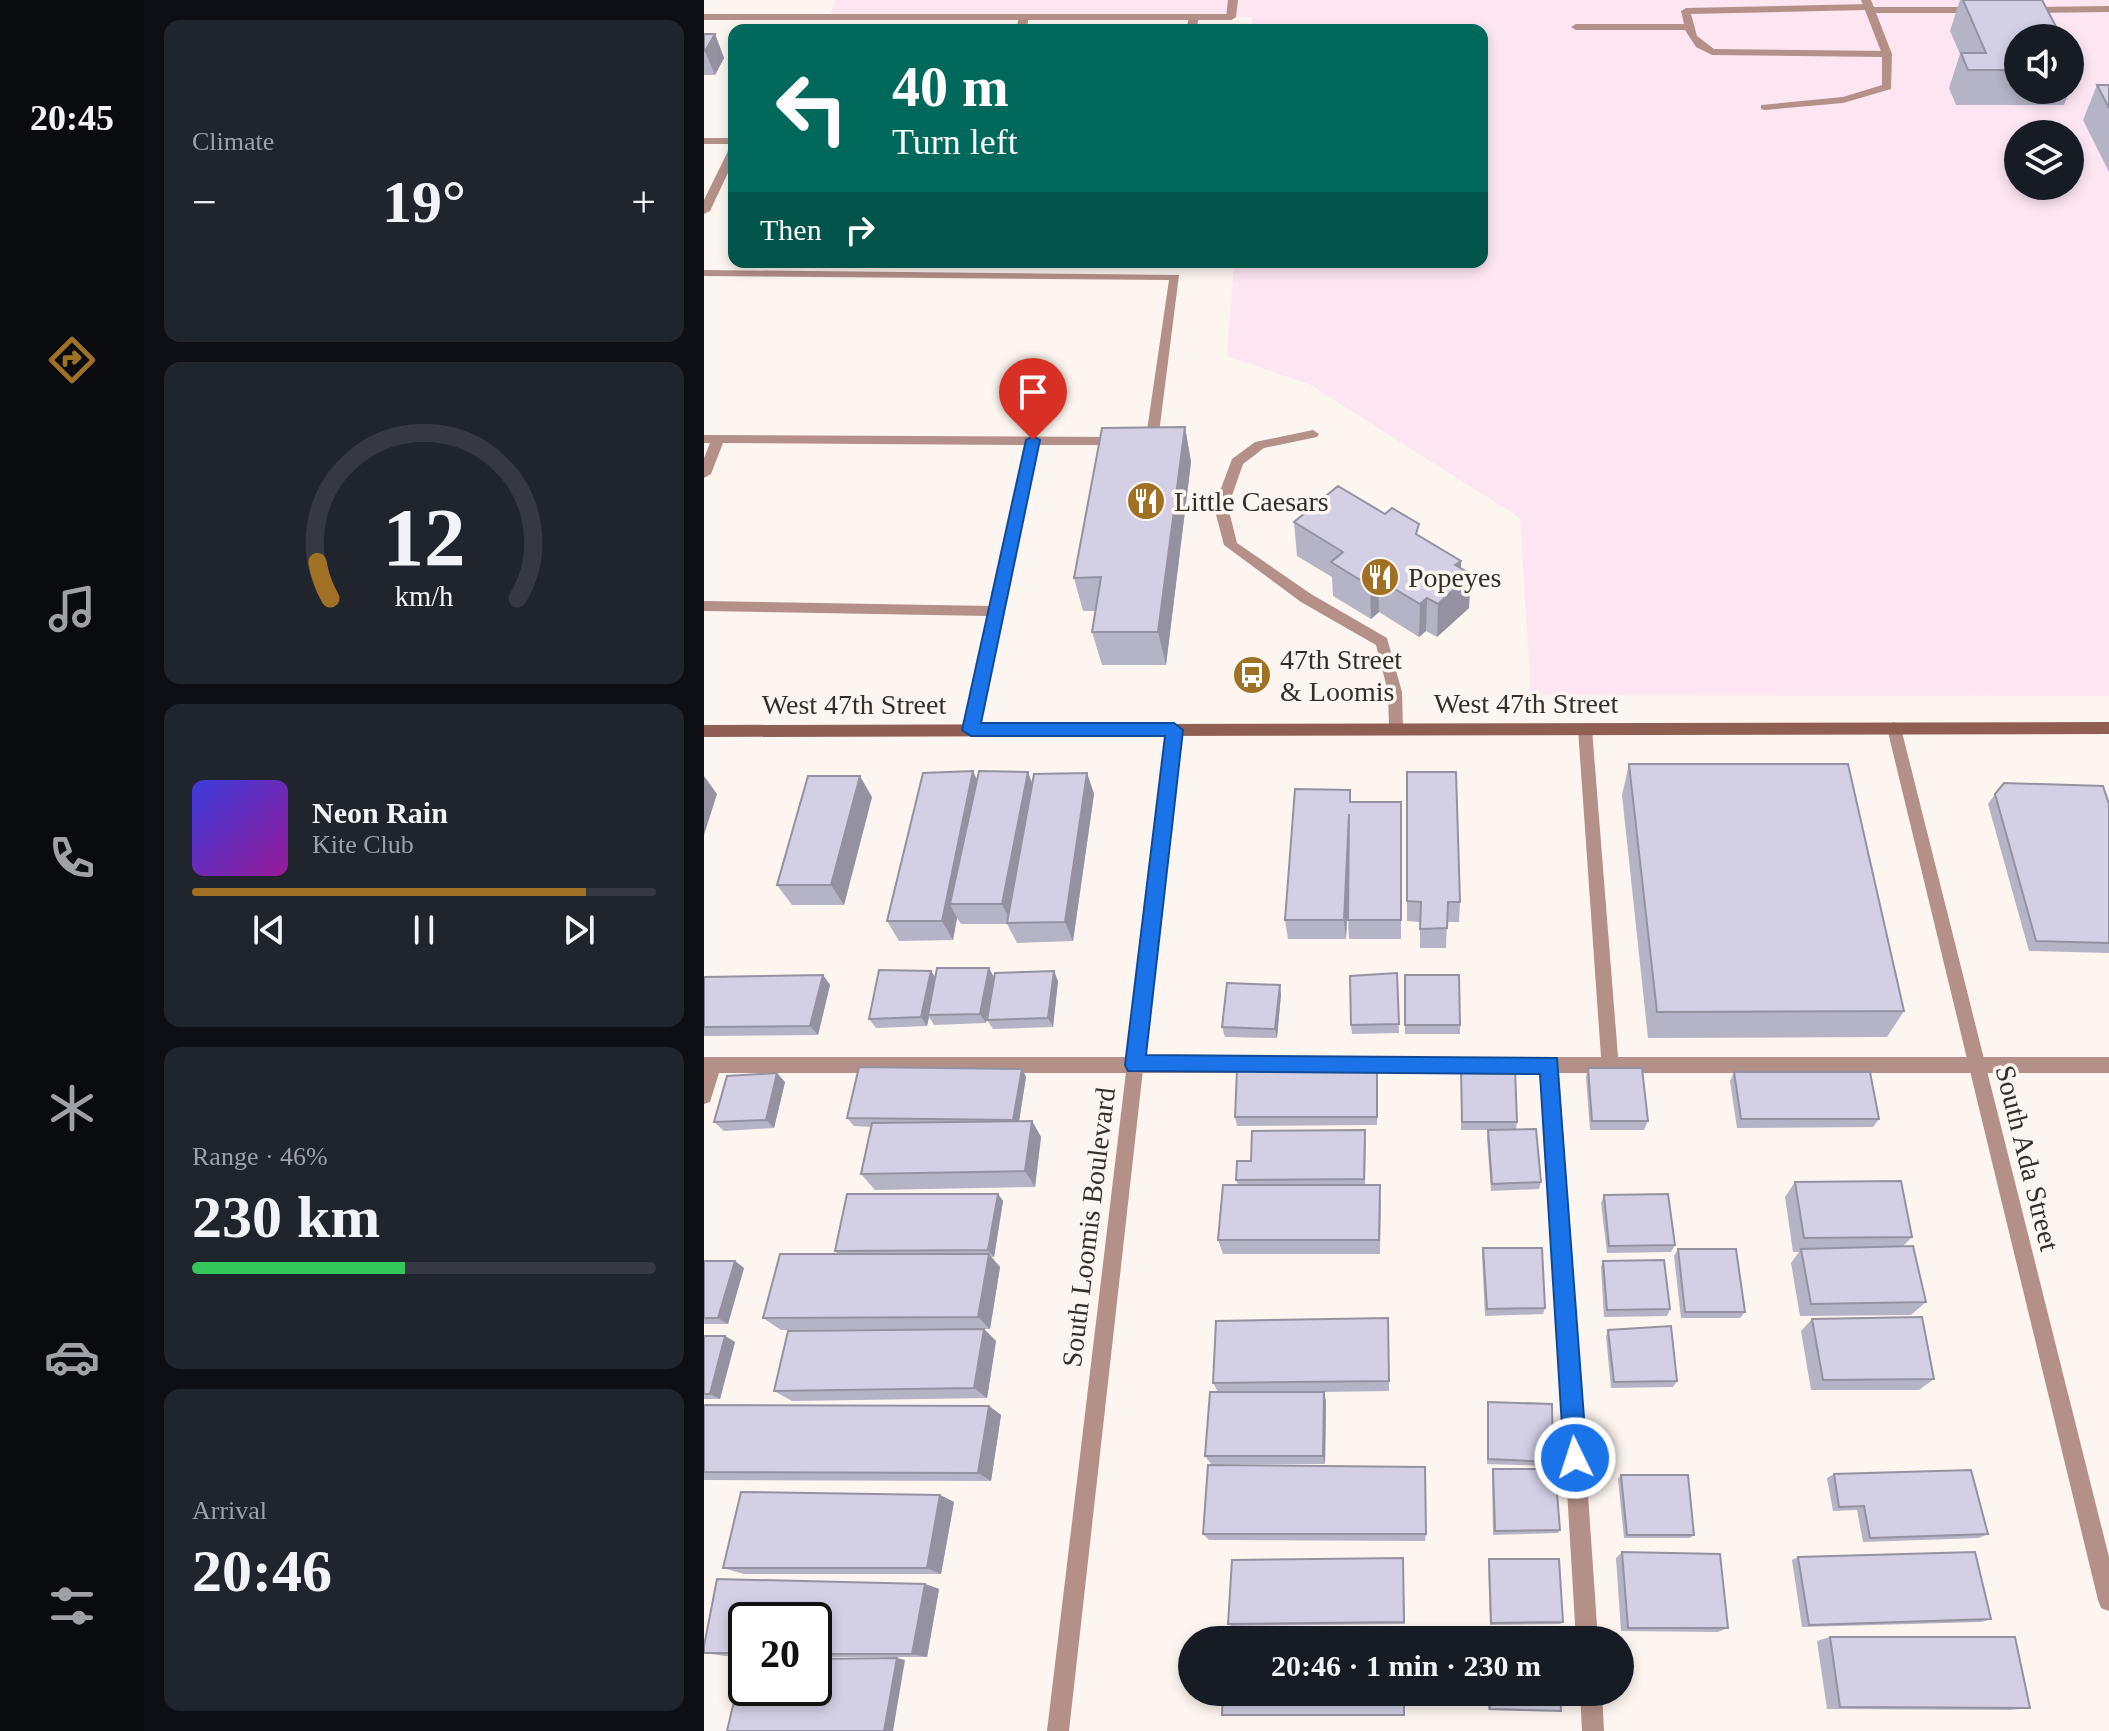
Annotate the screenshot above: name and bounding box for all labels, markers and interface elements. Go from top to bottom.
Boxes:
map controls [2004,24,2084,200]
button: sound [2004,24,2084,104]
icon: left [760,56,864,160]
text: 40 m [892,56,1009,118]
text: 20:45 [30,98,114,138]
button: layers [2004,120,2084,200]
text: Turn left [892,122,1018,162]
text: Climate [192,127,274,156]
text: 19° [382,169,466,235]
text: − [192,178,217,227]
text: + [631,178,656,227]
icon: right [838,208,882,252]
text: Then [760,213,822,246]
icon: directions [44,332,100,388]
pin [999,358,1067,440]
icon: arrive [1011,370,1055,414]
restaurant icon: Little Caesars [1125,480,1167,522]
place label: Little Caesars [1174,486,1329,517]
text: 12 [382,491,466,583]
restaurant icon: Popeyes [1359,556,1401,598]
place label: Popeyes [1408,562,1501,593]
icon: music [44,581,100,637]
text: km/h [395,581,453,612]
place label: 47th Street & Loomis [1280,644,1402,707]
bus stop icon: 47th Street & Loomis [1231,654,1273,696]
street label: West 47th Street [1434,688,1618,719]
street label: West 47th Street [762,689,946,720]
text: Neon Rain [312,796,448,829]
icon: phone [44,830,100,886]
text: Kite Club [312,830,414,859]
icon: previous [247,908,291,952]
icon: pause [402,908,446,952]
icon: next [557,908,601,952]
street label: South Ada Street [1990,1062,2066,1254]
icon: climate [44,1080,100,1136]
street label: South Loomis Boulevard [1056,1085,1121,1369]
text: Range · 46% [192,1142,328,1171]
text: 230 km [192,1184,380,1250]
icon: car [44,1329,100,1385]
position arrow [1533,1416,1617,1500]
text: Arrival [192,1496,267,1525]
text: 20:46 [192,1538,332,1604]
icon: filters [44,1578,100,1634]
speed limit sign: 20 [728,1602,832,1706]
text: 20:46 · 1 min · 230 m [1271,1649,1541,1682]

